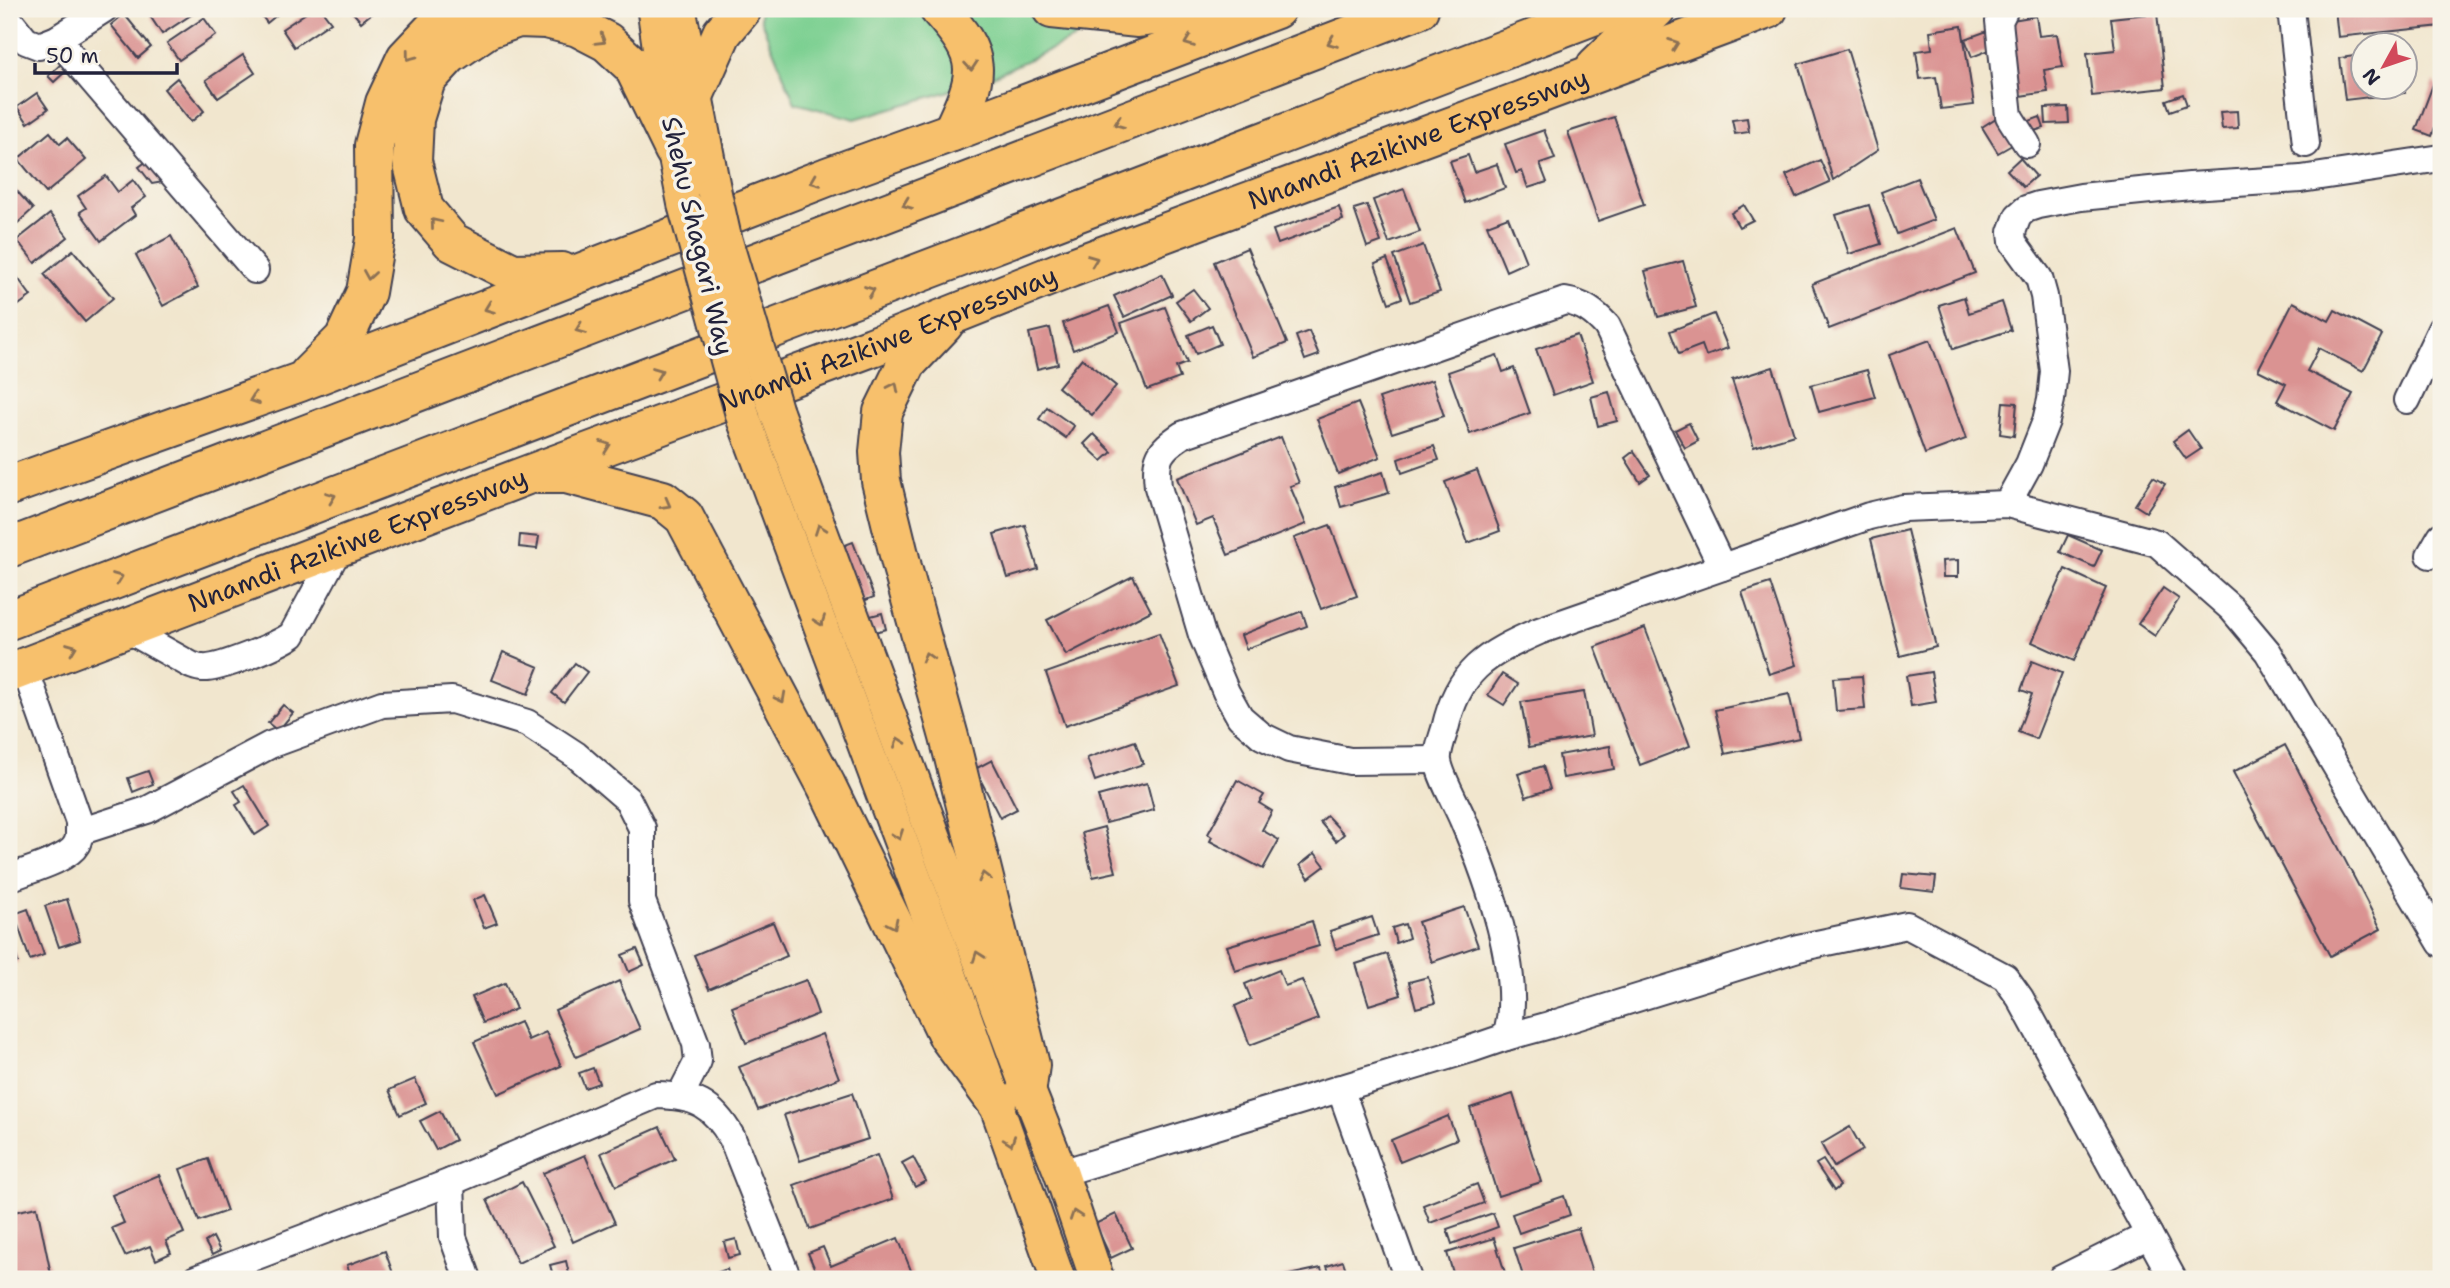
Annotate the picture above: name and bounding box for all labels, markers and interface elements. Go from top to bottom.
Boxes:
one-way arrow [593,31,606,44]
scale bar [35,32,177,76]
north arrow [2348,32,2418,102]
one-way arrow [1184,33,1196,47]
one-way arrow [1327,33,1339,47]
one-way arrow [1667,38,1679,52]
text: 50 m [46,42,99,70]
one-way arrow [405,48,418,60]
street label: Nnamdi Azikiwe Expressway [1243,59,1593,218]
one-way arrow [963,61,978,72]
text: N [2357,63,2386,90]
street label: Shehu Shagari Way [654,113,743,359]
one-way arrow [1114,115,1126,129]
one-way arrow [810,173,822,187]
one-way arrow [902,196,914,210]
one-way arrow [431,218,444,230]
one-way arrow [1087,254,1099,268]
street label: Nnamdi Azikiwe Expressway [713,257,1062,420]
one-way arrow [362,269,377,281]
one-way arrow [864,285,876,299]
one-way arrow [484,300,496,314]
one-way arrow [575,321,587,335]
one-way arrow [651,366,663,380]
one-way arrow [886,382,900,394]
one-way arrow [248,391,261,405]
one-way arrow [599,440,611,454]
street label: Nnamdi Azikiwe Expressway [182,459,532,620]
one-way arrow [324,491,336,505]
one-way arrow [659,496,672,509]
one-way arrow [814,524,828,536]
one-way arrow [112,572,124,586]
one-way arrow [812,615,826,627]
one-way arrow [66,642,78,656]
one-way arrow [920,651,935,663]
one-way arrow [772,691,786,703]
one-way arrow [893,737,907,749]
one-way arrow [890,828,904,840]
one-way arrow [978,871,992,883]
one-way arrow [885,917,899,929]
one-way arrow [972,950,986,962]
one-way arrow [1002,1134,1016,1146]
one-way arrow [1069,1209,1083,1221]

